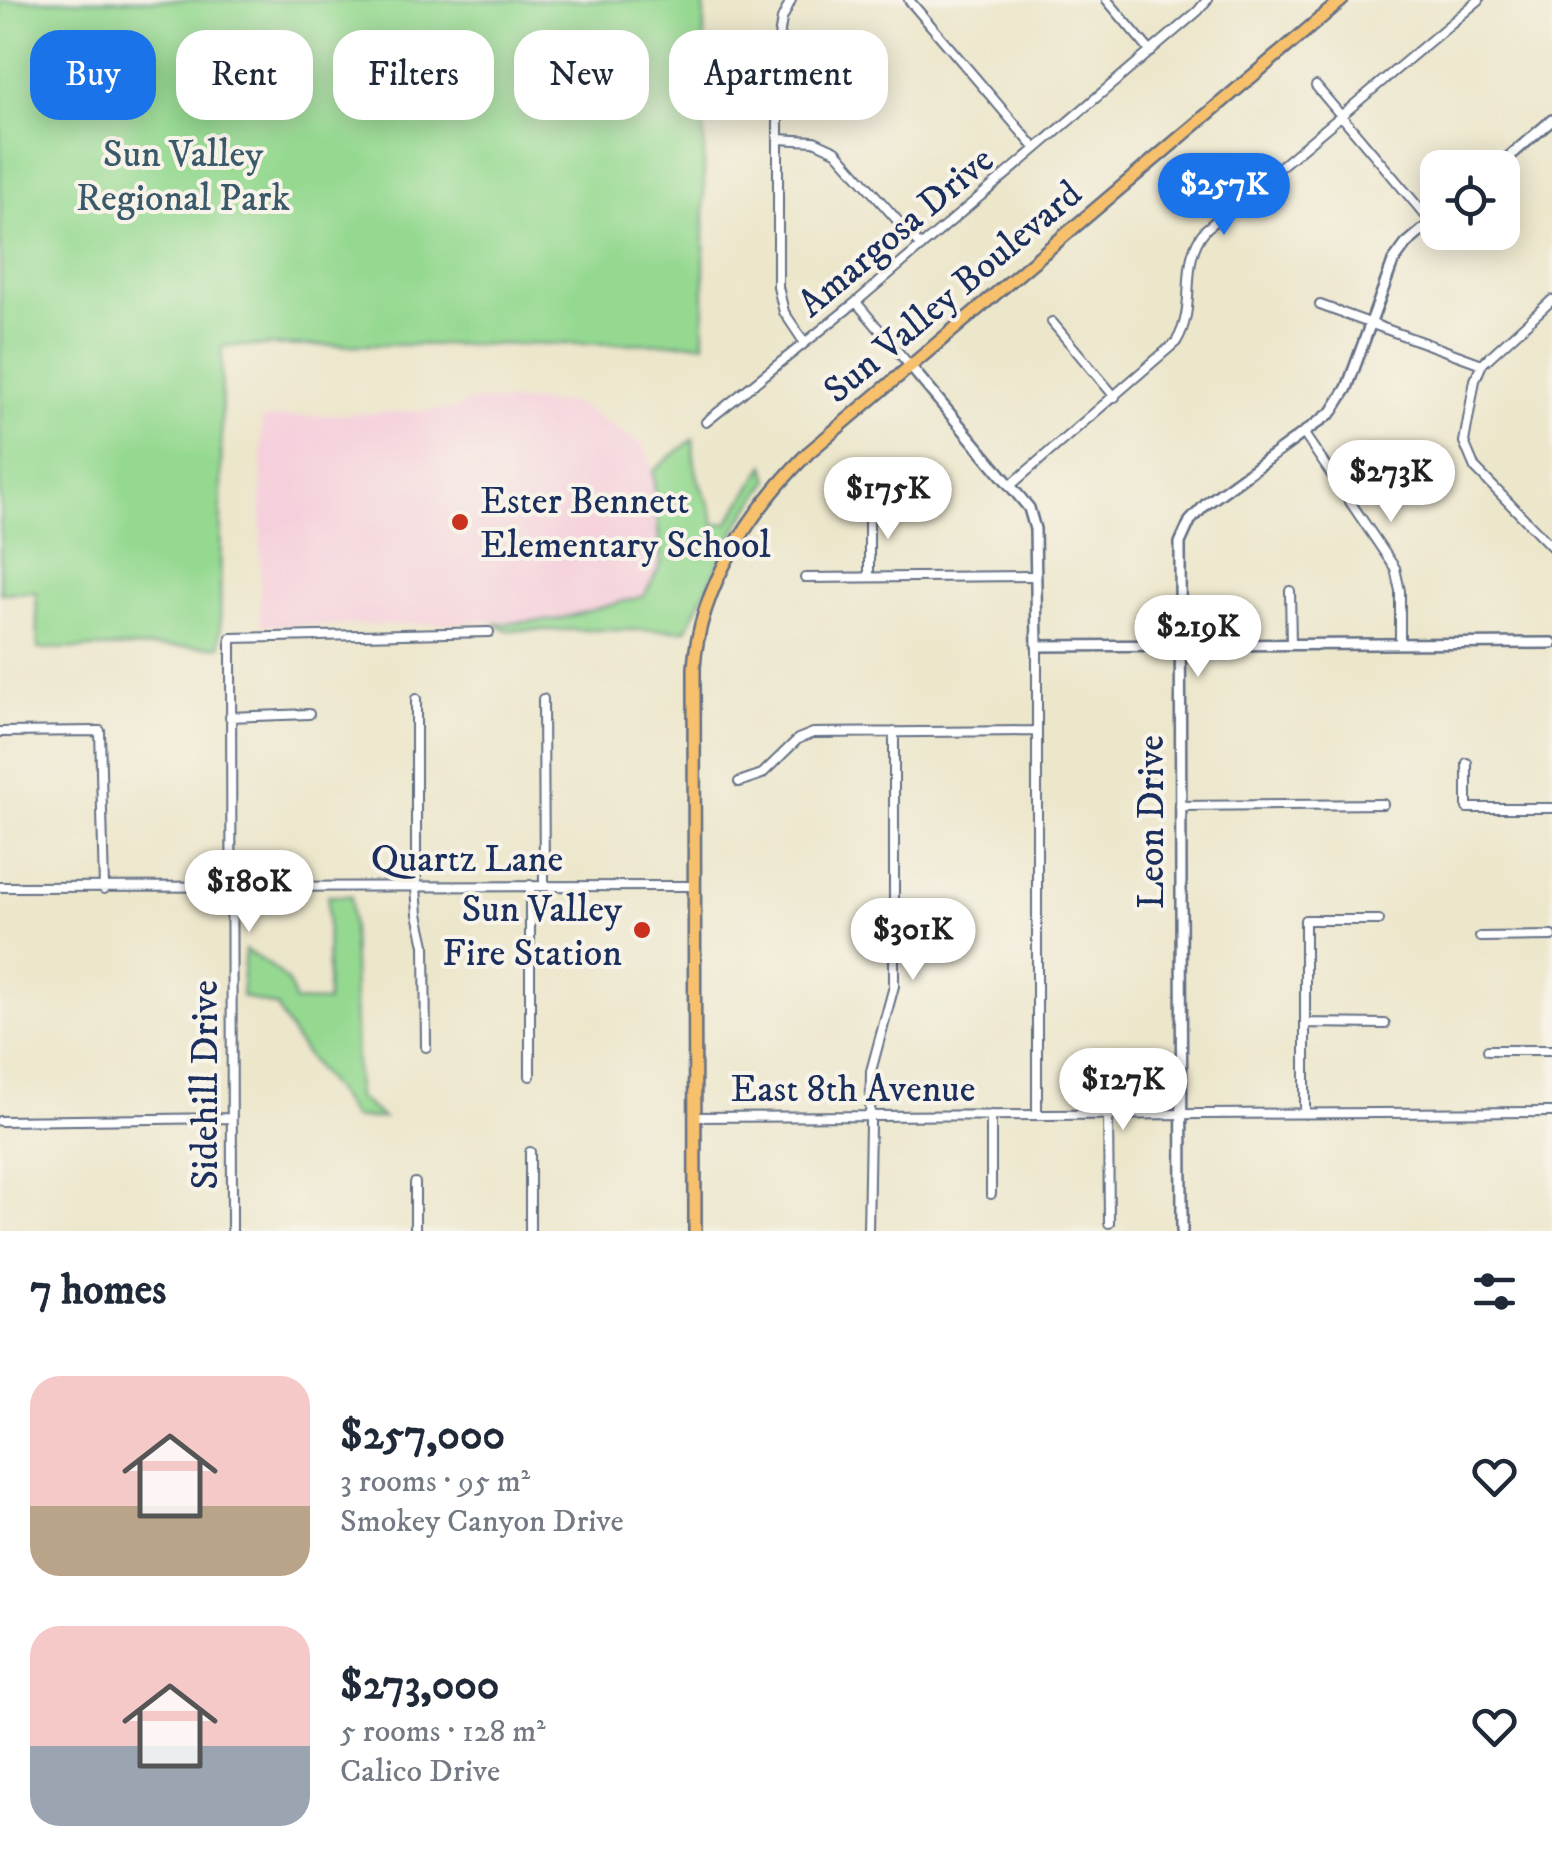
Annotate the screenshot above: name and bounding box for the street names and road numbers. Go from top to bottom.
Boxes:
street label: Amargosa Drive [788,136,1004,329]
street label: Sun Valley Boulevard [814,170,1092,415]
street label: Leon Drive [1128,735,1176,909]
street label: Quartz Lane [371,836,563,884]
street label: Sidehill Drive [182,980,230,1190]
street label: East 8th Avenue [731,1066,975,1114]

